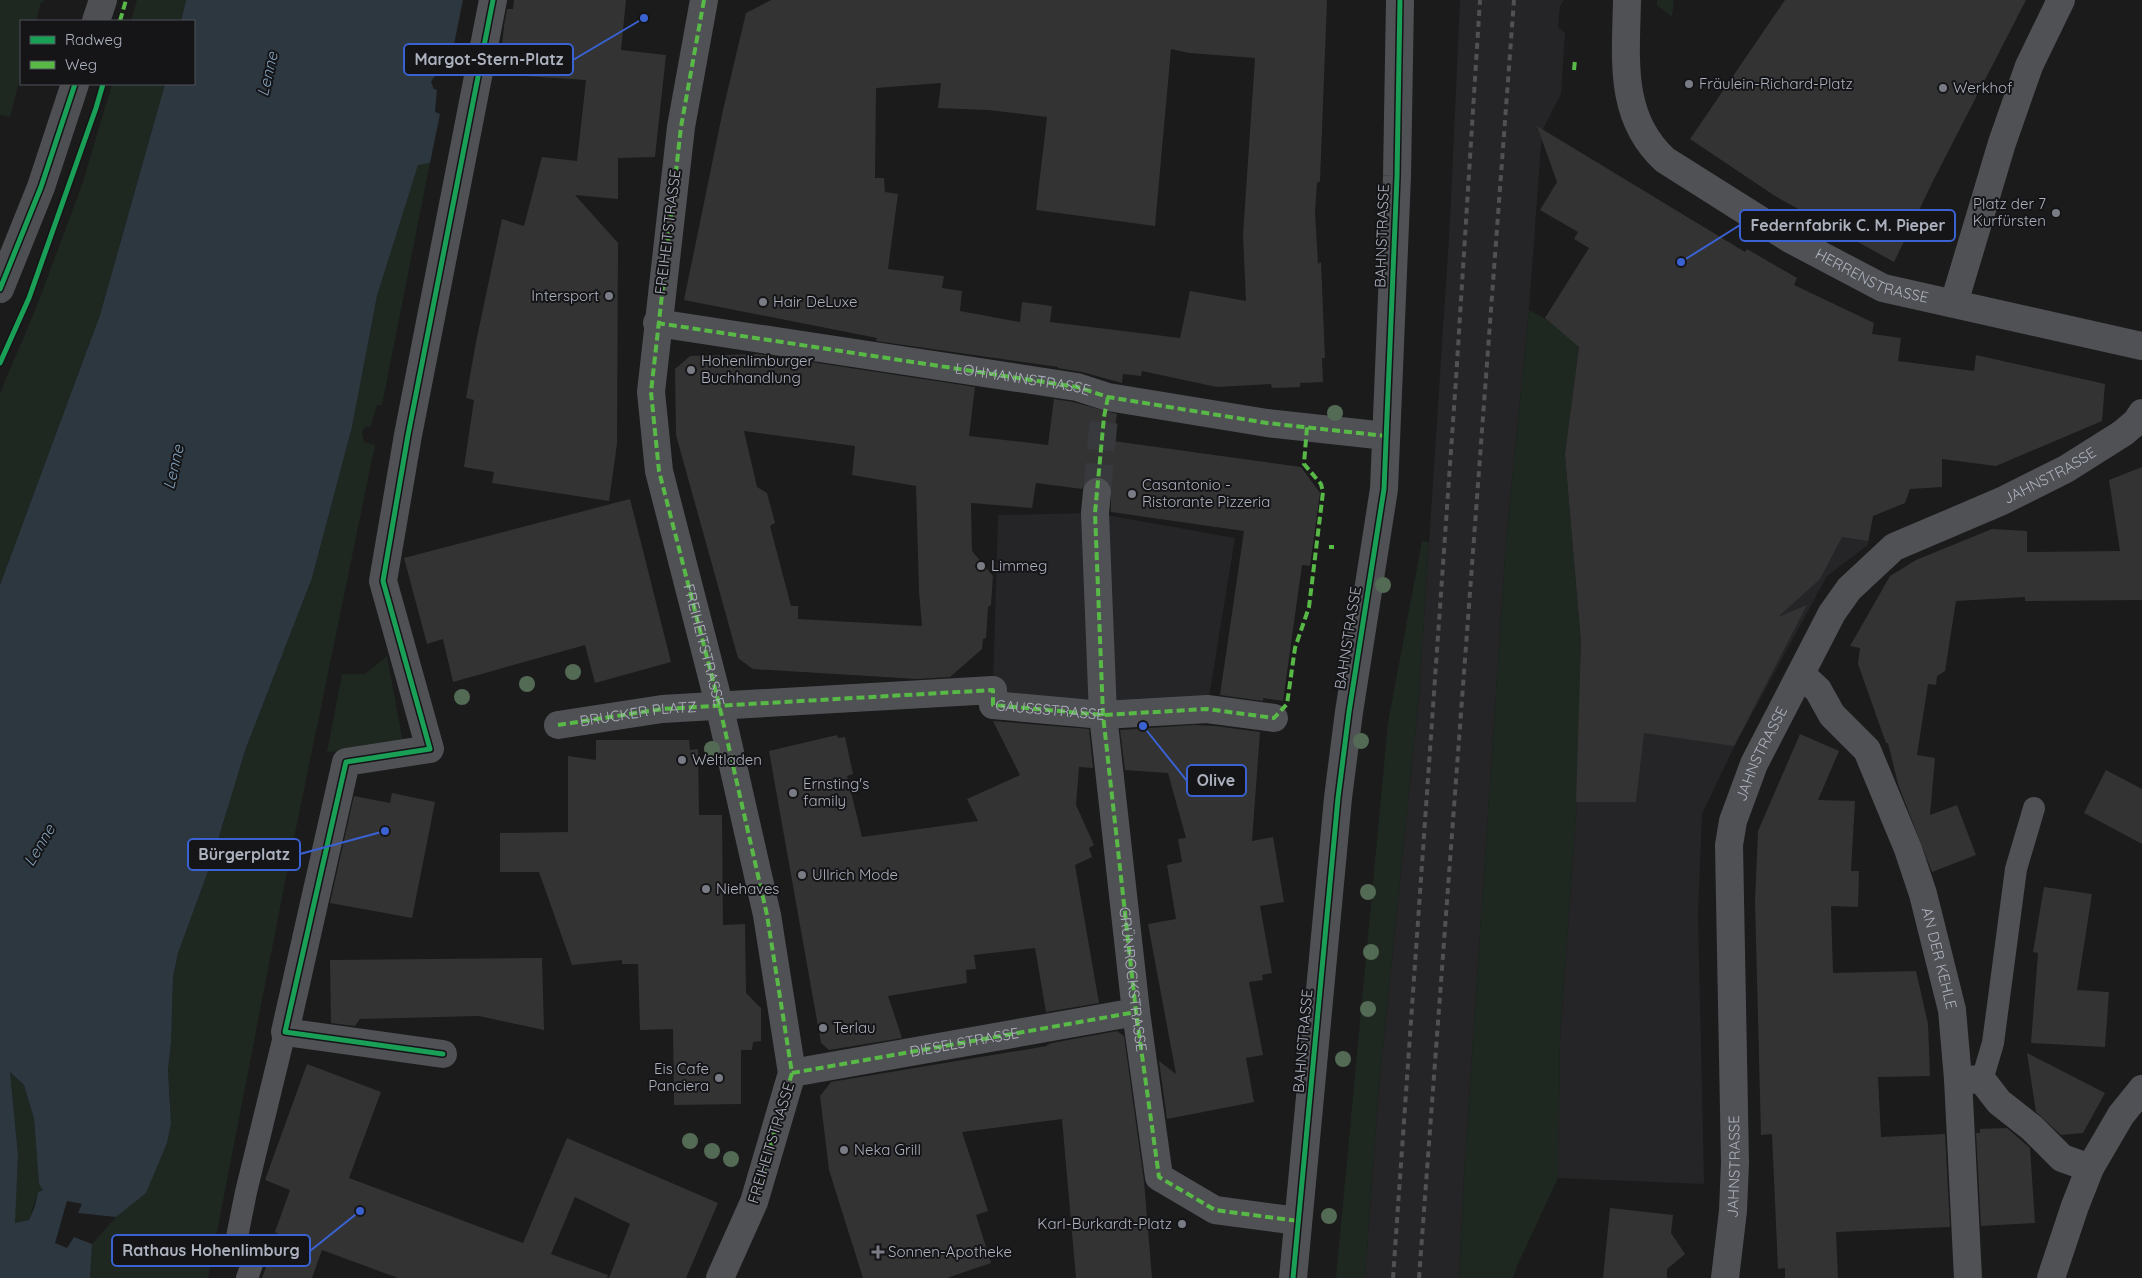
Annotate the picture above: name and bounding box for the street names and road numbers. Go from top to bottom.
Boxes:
street label: FREIHEITSTRASSE [650,168,685,295]
street label: BAHNSTRASSE [1370,184,1393,288]
street label: HERRENSTRASSE [1812,244,1930,307]
street label: LOHMANNSTRASSE [954,359,1093,400]
street label: JAHNSTRASSE [2000,443,2099,508]
street label: FREIHEITSTRASSE [679,582,729,708]
street label: BAHNSTRASSE [1330,585,1365,691]
street label: GAUSSSTRASSE [994,695,1106,724]
street label: BRUCKER PLATZ [578,697,697,731]
street label: JAHNSTRASSE [1731,703,1791,804]
street label: AN DER KEHLE [1918,905,1961,1011]
street label: GRÜNROCKSTRASSE [1115,906,1151,1053]
street label: BAHNSTRASSE [1289,988,1316,1094]
street label: DIESELSTRASSE [908,1023,1020,1061]
street label: FREIHEITSTRASSE [743,1080,798,1206]
street label: JAHNSTRASSE [1722,1115,1744,1219]

